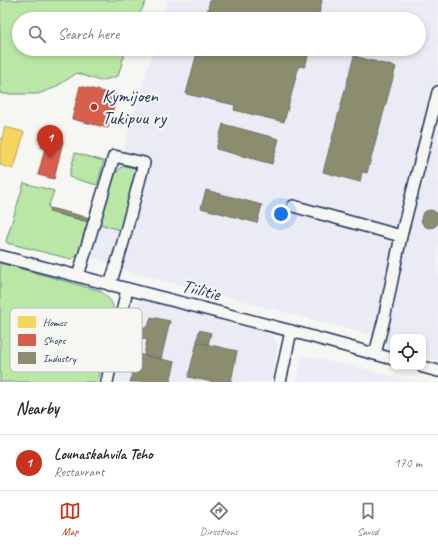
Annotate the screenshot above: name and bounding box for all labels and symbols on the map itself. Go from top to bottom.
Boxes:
place label: Kymijoen Tukipuu ry [102,84,167,130]
marker: Kymijoen Tukipuu ry [89,102,99,112]
pin: 1 [37,125,63,158]
your location [271,204,291,224]
street label: Tiilitie [179,274,224,307]
legend [10,308,142,372]
text: Homes [43,315,68,329]
text: Shops [43,333,67,347]
text: Industry [43,351,77,365]

